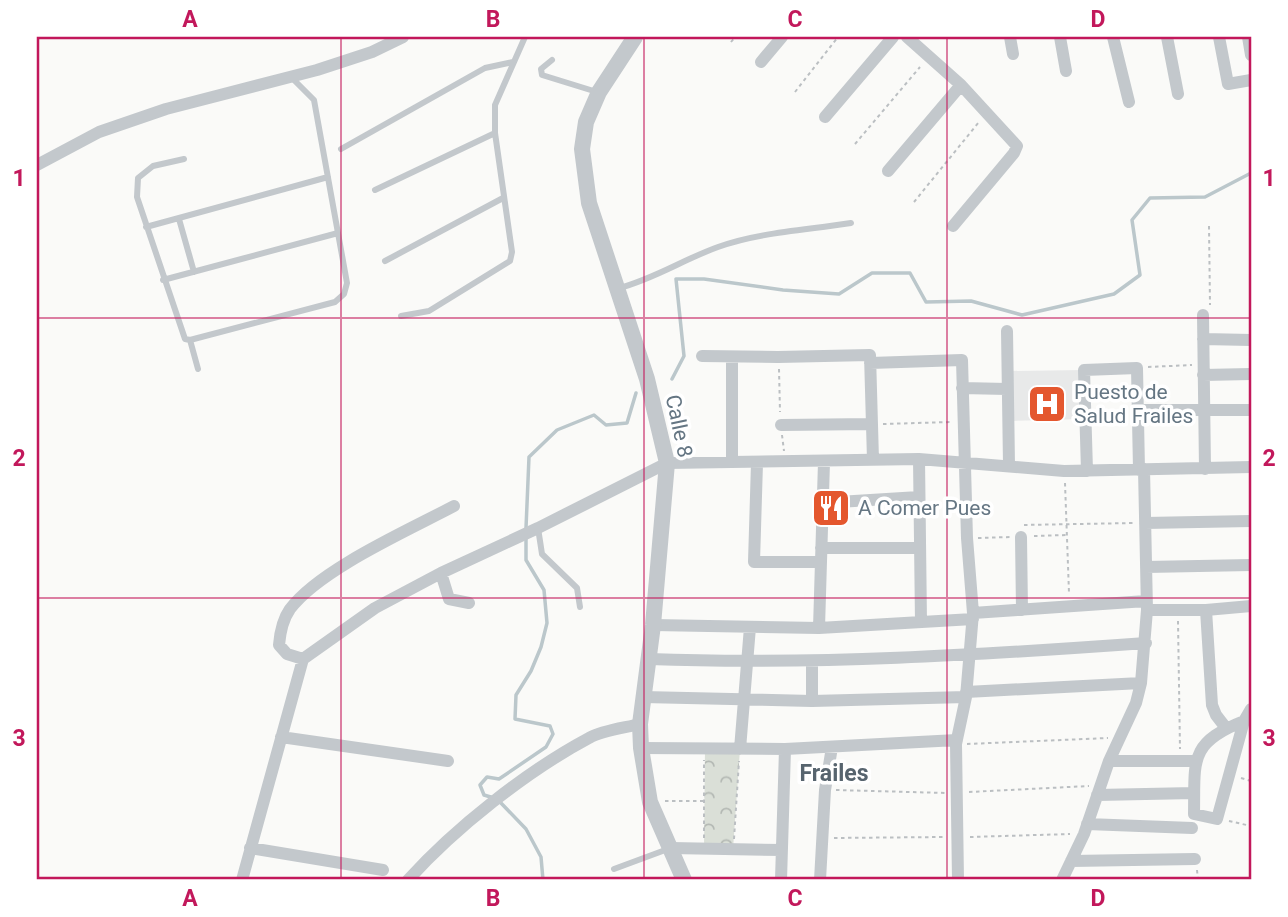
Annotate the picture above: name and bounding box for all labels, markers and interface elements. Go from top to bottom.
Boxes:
text: A [182,6,198,33]
text: B [486,6,500,33]
text: C [787,6,803,33]
text: D [1091,6,1105,33]
text: 1 [12,165,26,192]
text: 1 [1262,165,1276,192]
place label: Puesto de Salud Frailes [1074,380,1193,428]
hospital icon: Puesto de Salud Frailes [1026,383,1068,425]
street label: Calle 8 [661,392,697,460]
text: 2 [12,445,26,472]
text: 2 [1262,445,1276,472]
restaurant icon: A Comer Pues [810,487,852,529]
place label: A Comer Pues [858,496,991,520]
text: 3 [12,725,26,752]
text: 3 [1262,725,1276,752]
district label: Frailes [799,760,869,787]
text: A [182,885,198,912]
text: B [486,885,500,912]
text: C [787,885,803,912]
text: D [1091,885,1105,912]

